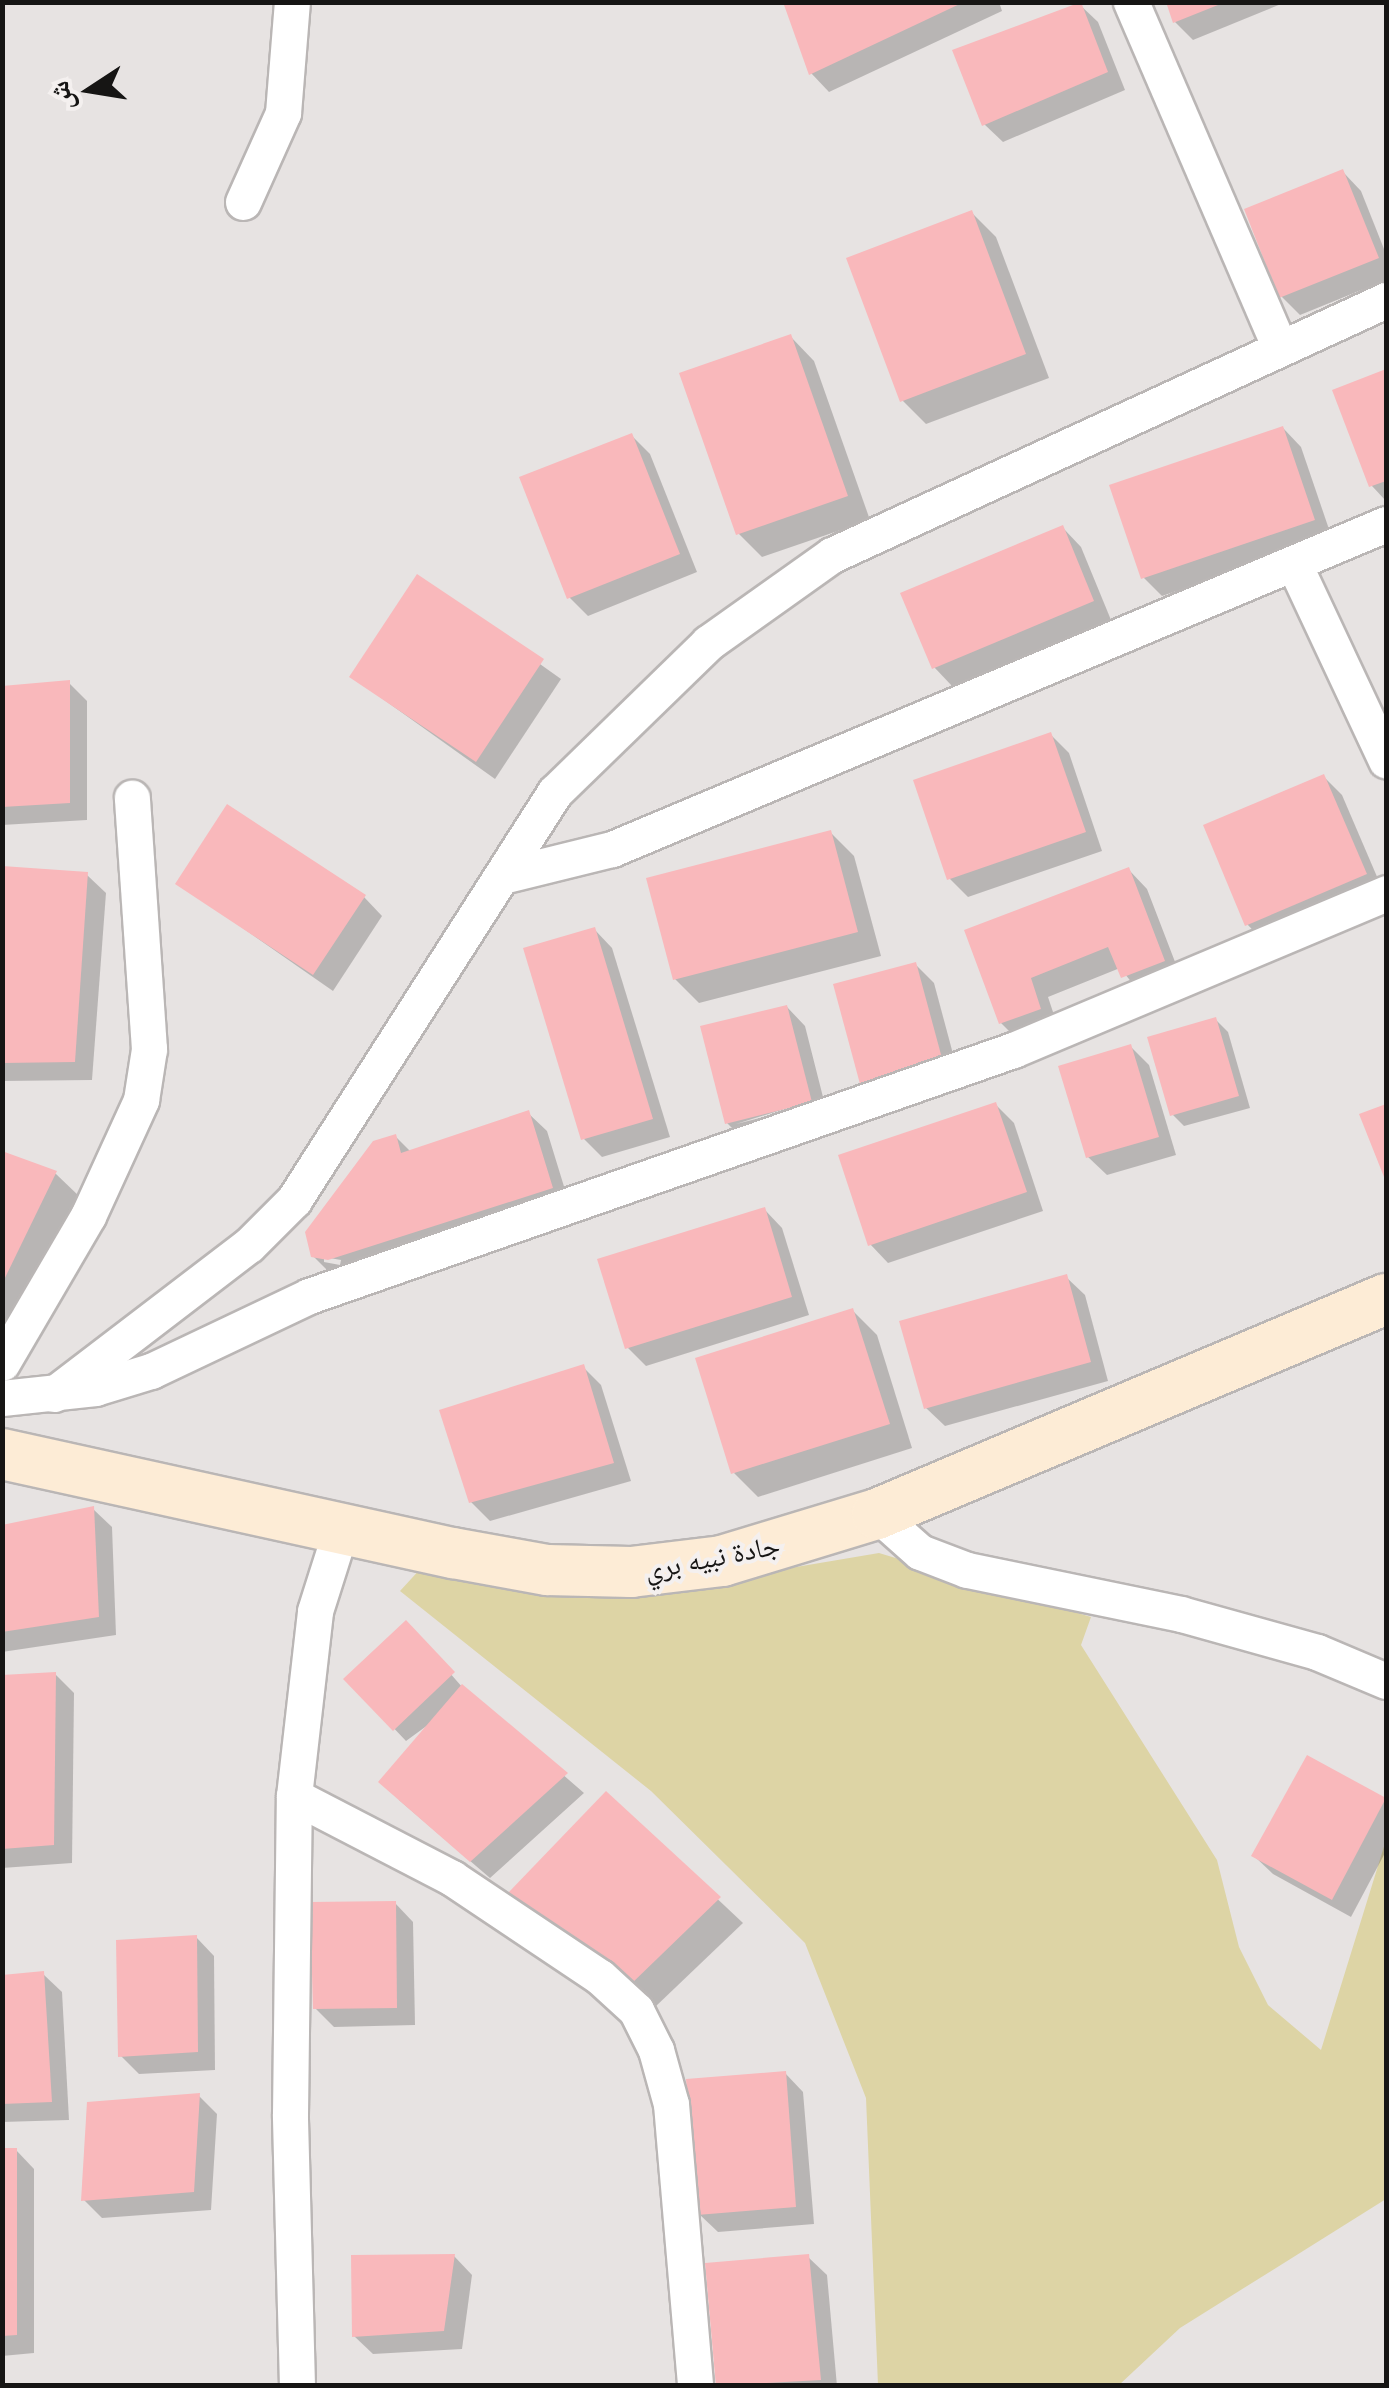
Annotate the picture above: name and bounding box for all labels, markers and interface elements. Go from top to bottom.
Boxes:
north arrow [40,40,140,140]
text: ش [40,78,81,115]
street label: جادة نبيه بري [641,1527,783,1587]

